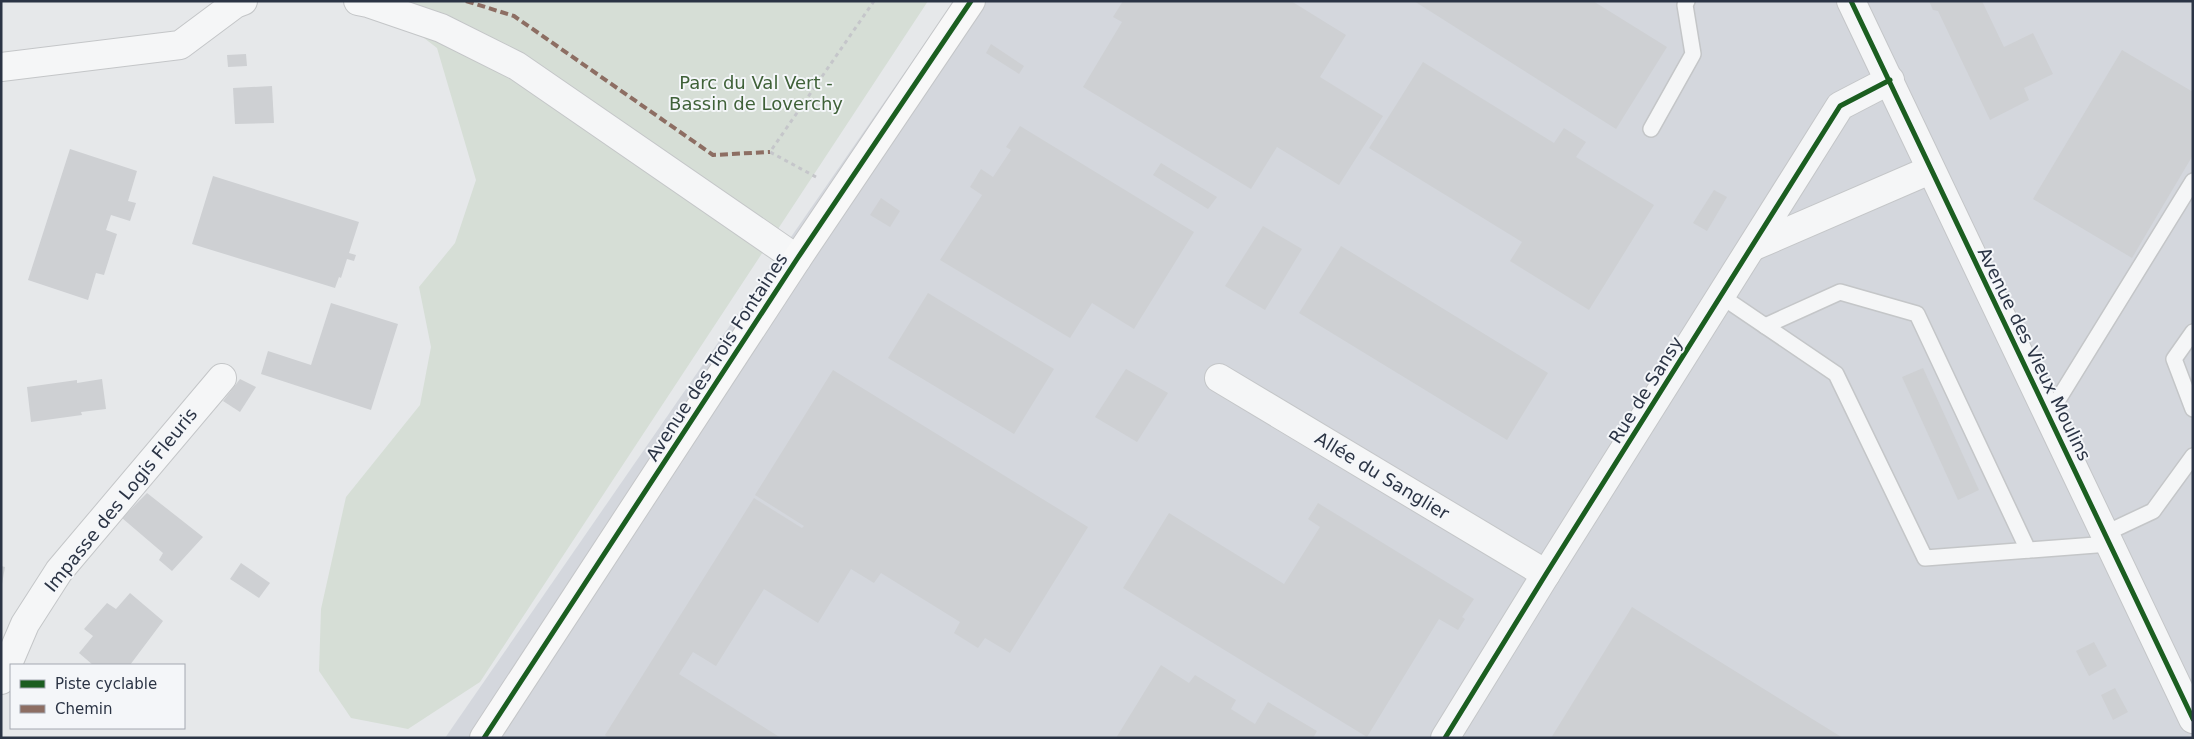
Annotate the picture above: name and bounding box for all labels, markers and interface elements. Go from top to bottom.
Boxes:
park label: Parc du Val Vert - Bassin de Loverchy [669,72,843,114]
street label: Avenue des Vieux Moulins [1974,244,2095,464]
street label: Avenue des Trois Fontaines [641,249,792,465]
street label: Rue de Sansy [1604,332,1687,447]
street label: Impasse des Logis Fleuris [40,404,201,596]
street label: Allée du Sanglier [1311,427,1454,524]
legend [10,664,185,729]
text: Piste cyclable [55,675,157,693]
text: Chemin [55,700,113,718]

